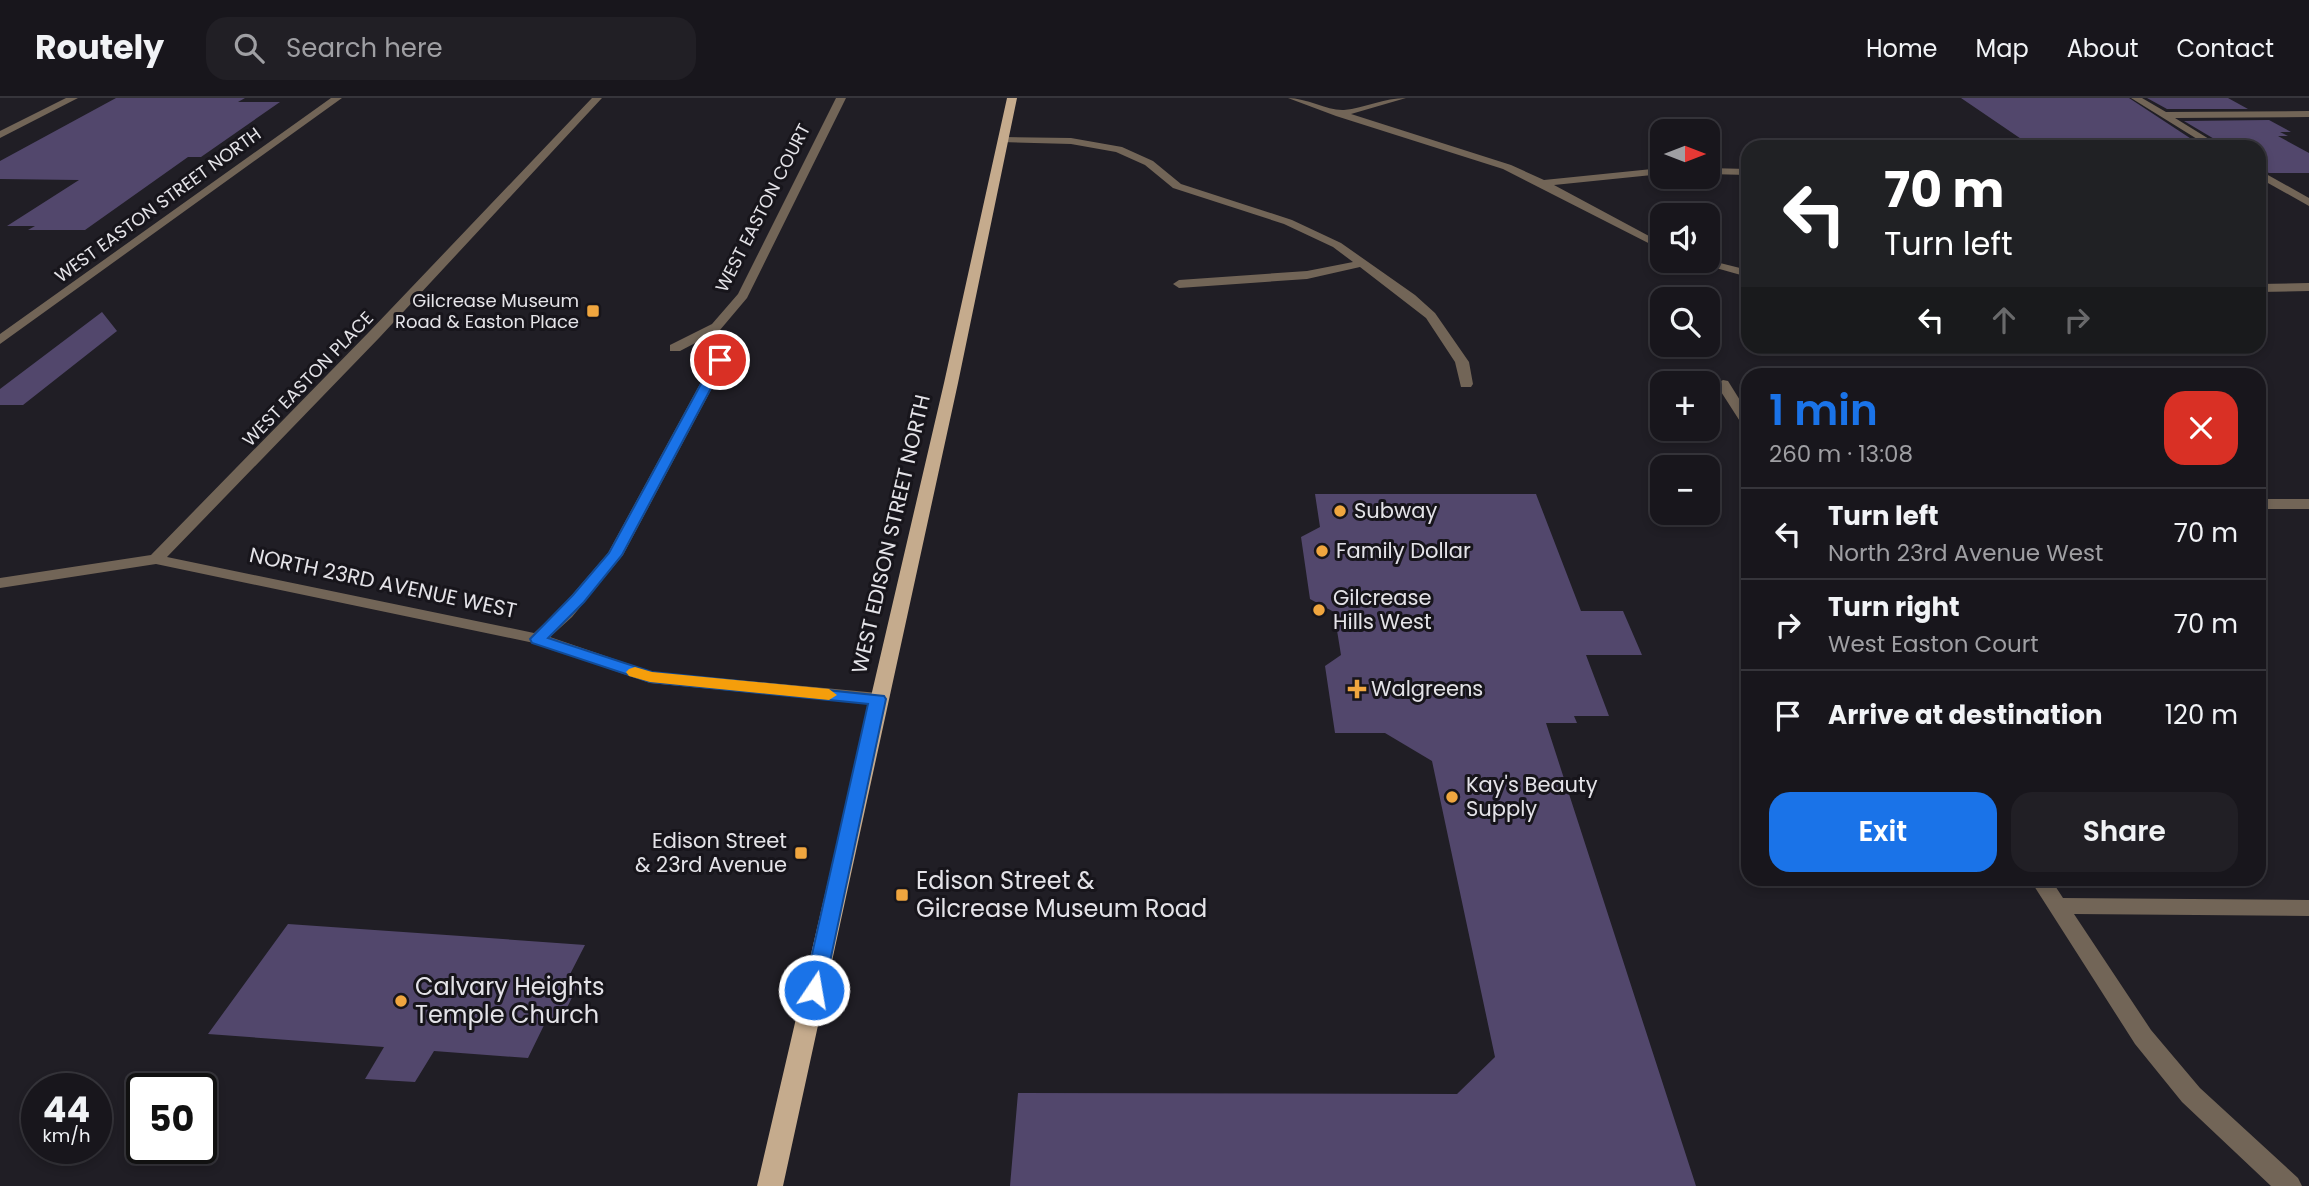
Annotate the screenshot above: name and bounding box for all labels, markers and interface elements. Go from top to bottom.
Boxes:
search box [206,17,696,80]
text: Routely [35,24,164,71]
icon: search [230,29,268,67]
text: Search here [286,30,443,66]
text: Home [1866,32,1938,65]
text: Map [1976,32,2029,65]
text: About [2067,32,2138,65]
text: Contact [2176,32,2274,65]
street label: WEST EASTON COURT [709,119,816,296]
north arrow [1650,119,1720,189]
map controls [1650,119,1720,525]
street label: WEST EASTON STREET NORTH [49,121,266,288]
text: 70 m [1884,156,2004,224]
icon: left [1769,168,1860,259]
button: sound [1650,203,1720,273]
text: Turn left [1884,221,2013,266]
button: search [1650,287,1720,357]
place label: Gilcrease Museum Road & Easton Place [395,288,579,334]
icon: left [1912,301,1950,339]
icon: ahead [1985,301,2023,339]
icon: right [2058,301,2096,339]
marker: Gilcrease Museum Road & Easton Place [585,303,601,319]
street label: WEST EASTON PLACE [237,306,379,452]
pin [690,330,750,390]
icon: arrive [701,341,739,379]
button: + [1650,371,1720,441]
text: 1 min [1769,381,1878,440]
button: close [2164,391,2238,465]
street label: WEST EDISON STREET NORTH [844,392,937,676]
text: 260 m · 13:08 [1769,438,1913,470]
button: − [1650,455,1720,525]
place label: Subway [1354,496,1437,525]
text: Turn left [1828,498,1939,534]
marker: Subway [1332,503,1348,519]
icon: left [1769,515,1807,553]
text: 70 m [2174,515,2238,551]
place label: Family Dollar [1336,536,1471,565]
text: North 23rd Avenue West [1828,537,2103,569]
street label: NORTH 23RD AVENUE WEST [247,540,519,625]
marker: Family Dollar [1314,543,1330,559]
place label: Gilcrease Hills West [1333,583,1432,636]
text: Turn right [1828,589,1960,625]
marker: Gilcrease Hills West [1311,602,1327,618]
icon: right [1769,606,1807,644]
text: 70 m [2174,606,2238,642]
text: West Easton Court [1828,628,2039,660]
place label: Walgreens [1371,674,1483,703]
marker: Walgreens [1349,681,1365,697]
icon: arrive [1769,697,1807,735]
text: Arrive at destination [1828,697,2103,733]
text: 120 m [2165,697,2238,733]
place label: Kay's Beauty Supply [1466,770,1598,823]
marker: Kay's Beauty Supply [1444,789,1460,805]
button: Exit [1769,792,1997,872]
button: Share [2011,792,2238,872]
place label: Edison Street & 23rd Avenue [635,826,787,879]
marker: Edison Street & 23rd Avenue [793,845,809,861]
place label: Edison Street & Gilcrease Museum Road [916,864,1207,925]
marker: Edison Street & Gilcrease Museum Road [894,887,910,903]
position arrow [777,953,851,1027]
place label: Calvary Heights Temple Church [415,970,604,1031]
marker: Calvary Heights Temple Church [393,993,409,1009]
speed limit sign: 50 [126,1073,217,1164]
text: 44 [43,1085,90,1134]
text: km/h [43,1123,90,1148]

